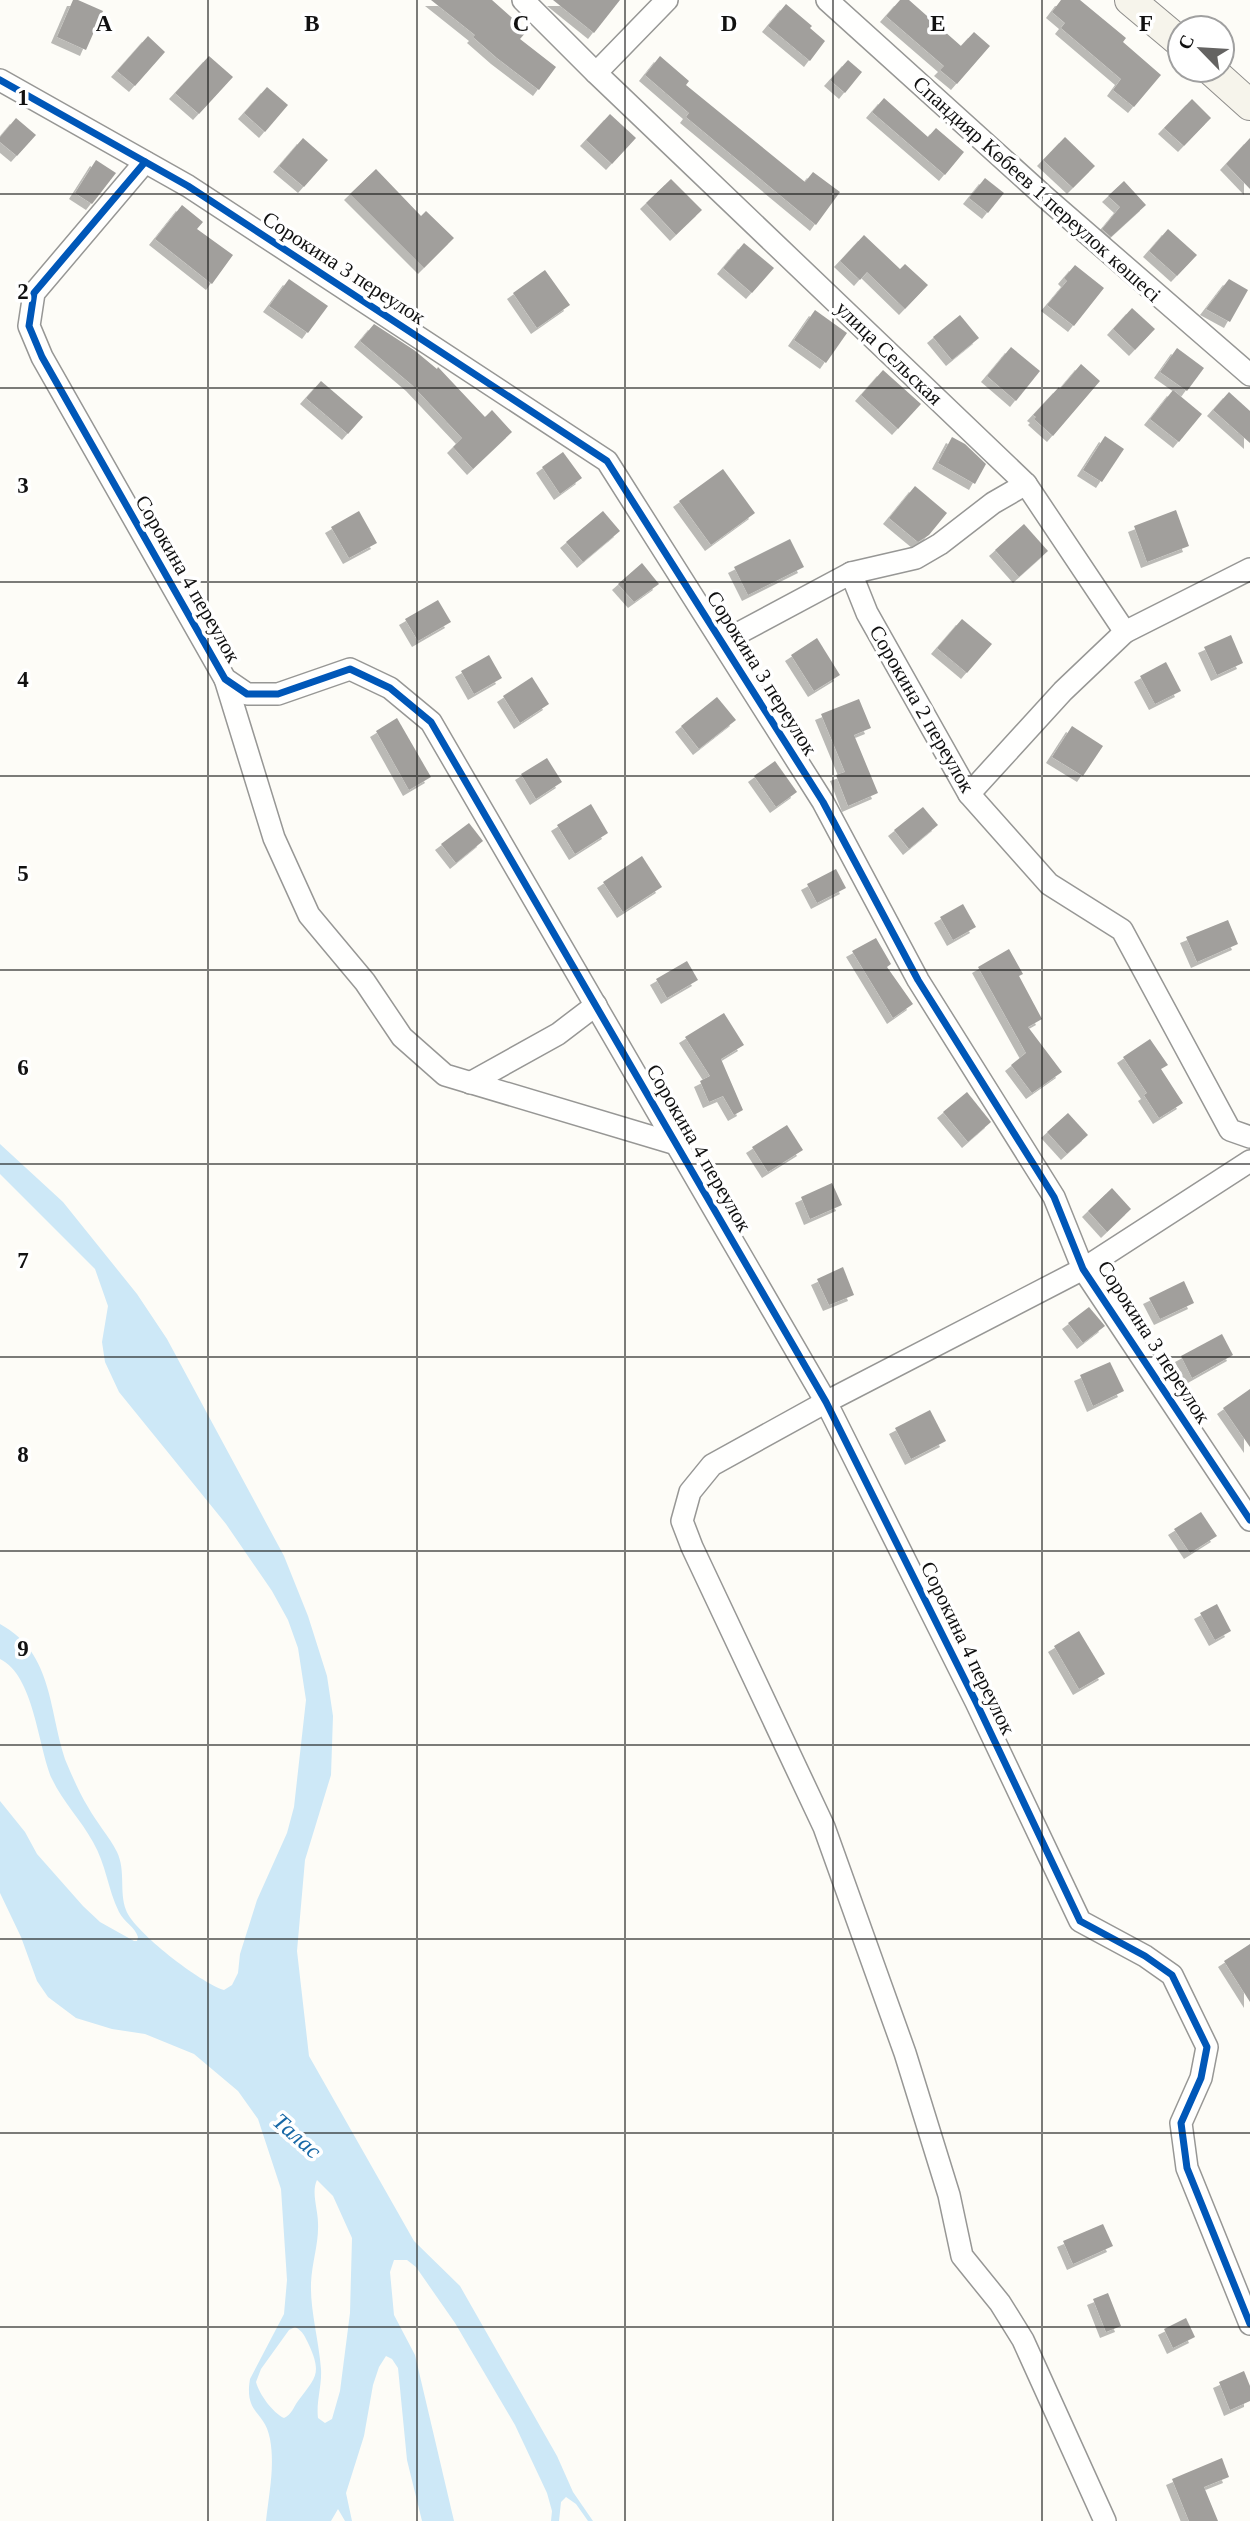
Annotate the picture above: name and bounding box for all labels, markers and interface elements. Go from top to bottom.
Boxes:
text: A [96,11,113,36]
text: B [304,11,320,36]
text: C [513,11,529,36]
text: D [721,11,737,36]
text: E [930,11,946,36]
text: F [1139,11,1153,36]
north arrow [1166,14,1236,84]
text: С [1174,31,1198,53]
street label: Спандияр Көбеев 1 переулок көшесі [908,71,1166,307]
text: 1 [17,85,29,110]
street label: Сорокина 3 переулок [258,206,431,330]
text: 2 [17,279,29,304]
street label: улица Сельская [831,296,948,410]
text: 3 [17,473,29,498]
street label: Сорокина 4 переулок [130,491,246,668]
street label: Сорокина 3 переулок [702,586,823,760]
street label: Сорокина 2 переулок [864,621,980,798]
text: 4 [17,667,29,692]
text: 5 [17,861,29,886]
text: 6 [17,1055,29,1080]
street label: Сорокина 4 переулок [641,1060,757,1237]
text: 7 [17,1248,29,1273]
street label: Сорокина 3 переулок [1092,1256,1216,1429]
text: 8 [17,1442,29,1467]
street label: Сорокина 4 переулок [916,1558,1021,1739]
text: 9 [17,1636,29,1661]
water label: Талас [268,2108,326,2164]

